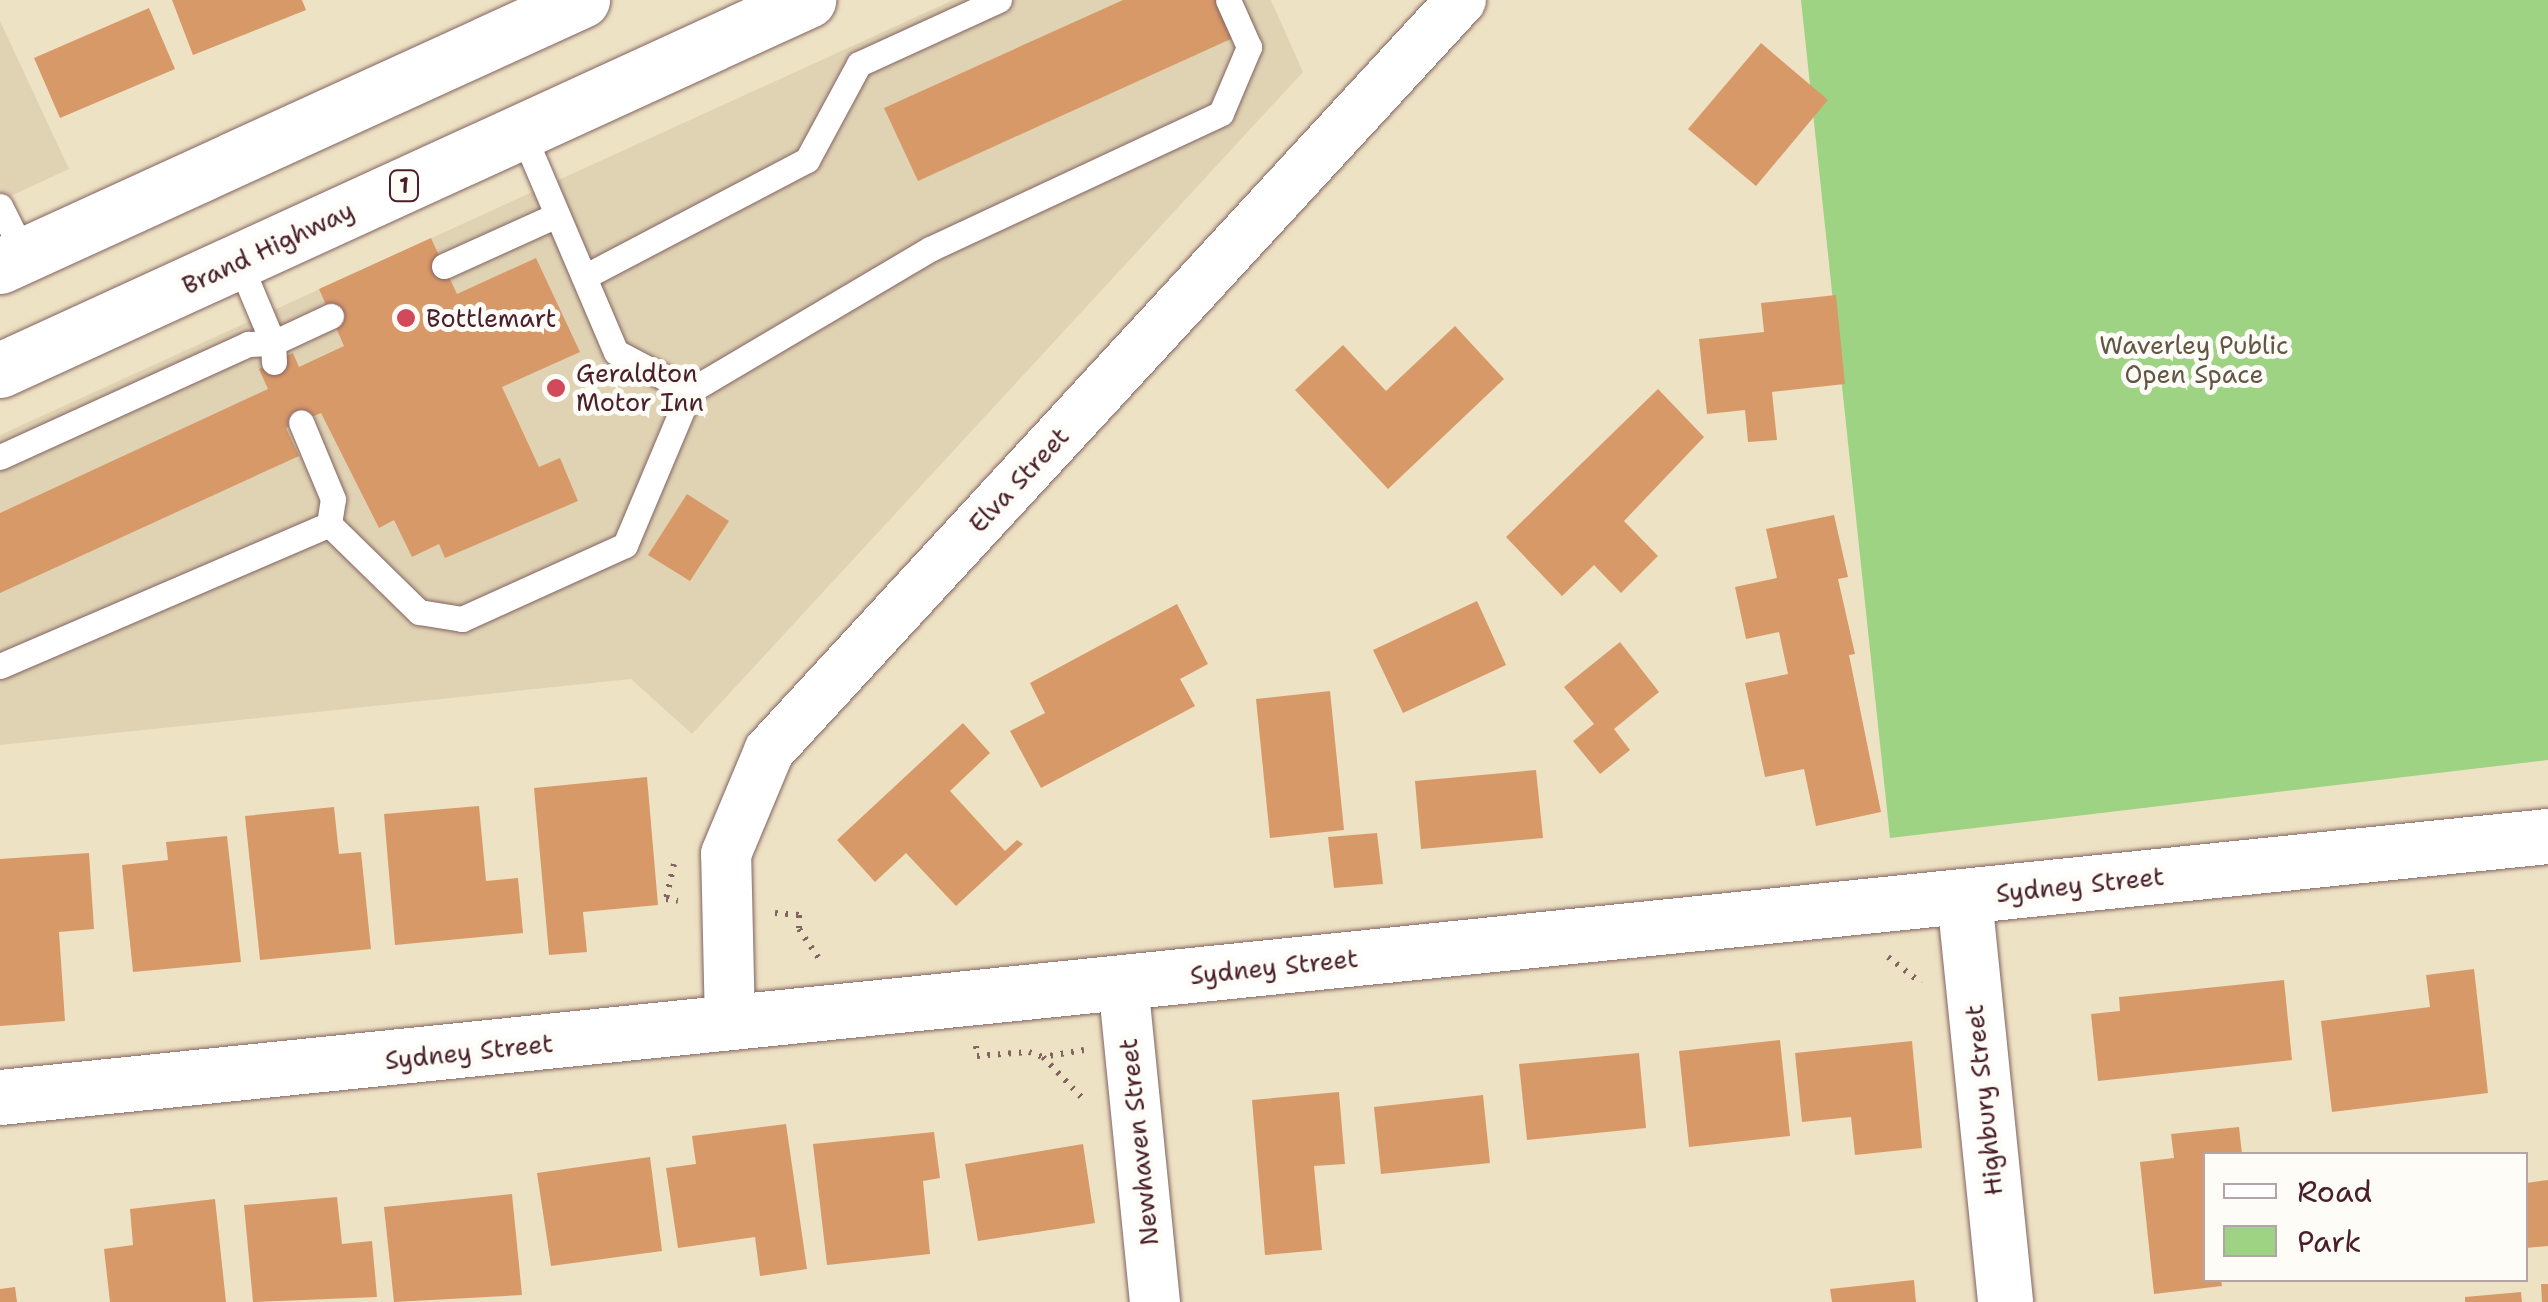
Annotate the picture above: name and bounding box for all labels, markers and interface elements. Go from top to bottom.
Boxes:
road number: 1 [386,169,422,203]
street label: Brand Highway [177,195,359,301]
place label: Bottlemart [426,303,556,333]
marker: Bottlemart [395,307,417,329]
park label: Waverley Public Open Space [2099,331,2289,390]
place label: Geraldton Motor Inn [576,359,704,418]
marker: Geraldton Motor Inn [545,377,567,399]
street label: Elva Street [963,421,1075,539]
street label: Sydney Street [1994,861,2166,909]
street label: Sydney Street [1188,943,1360,991]
street label: Highbury Street [1959,1003,2009,1197]
street label: Sydney Street [383,1028,555,1076]
street label: Newhaven Street [1113,1037,1165,1247]
legend [2203,1152,2528,1282]
text: Road [2297,1171,2372,1212]
text: Park [2297,1221,2361,1262]

